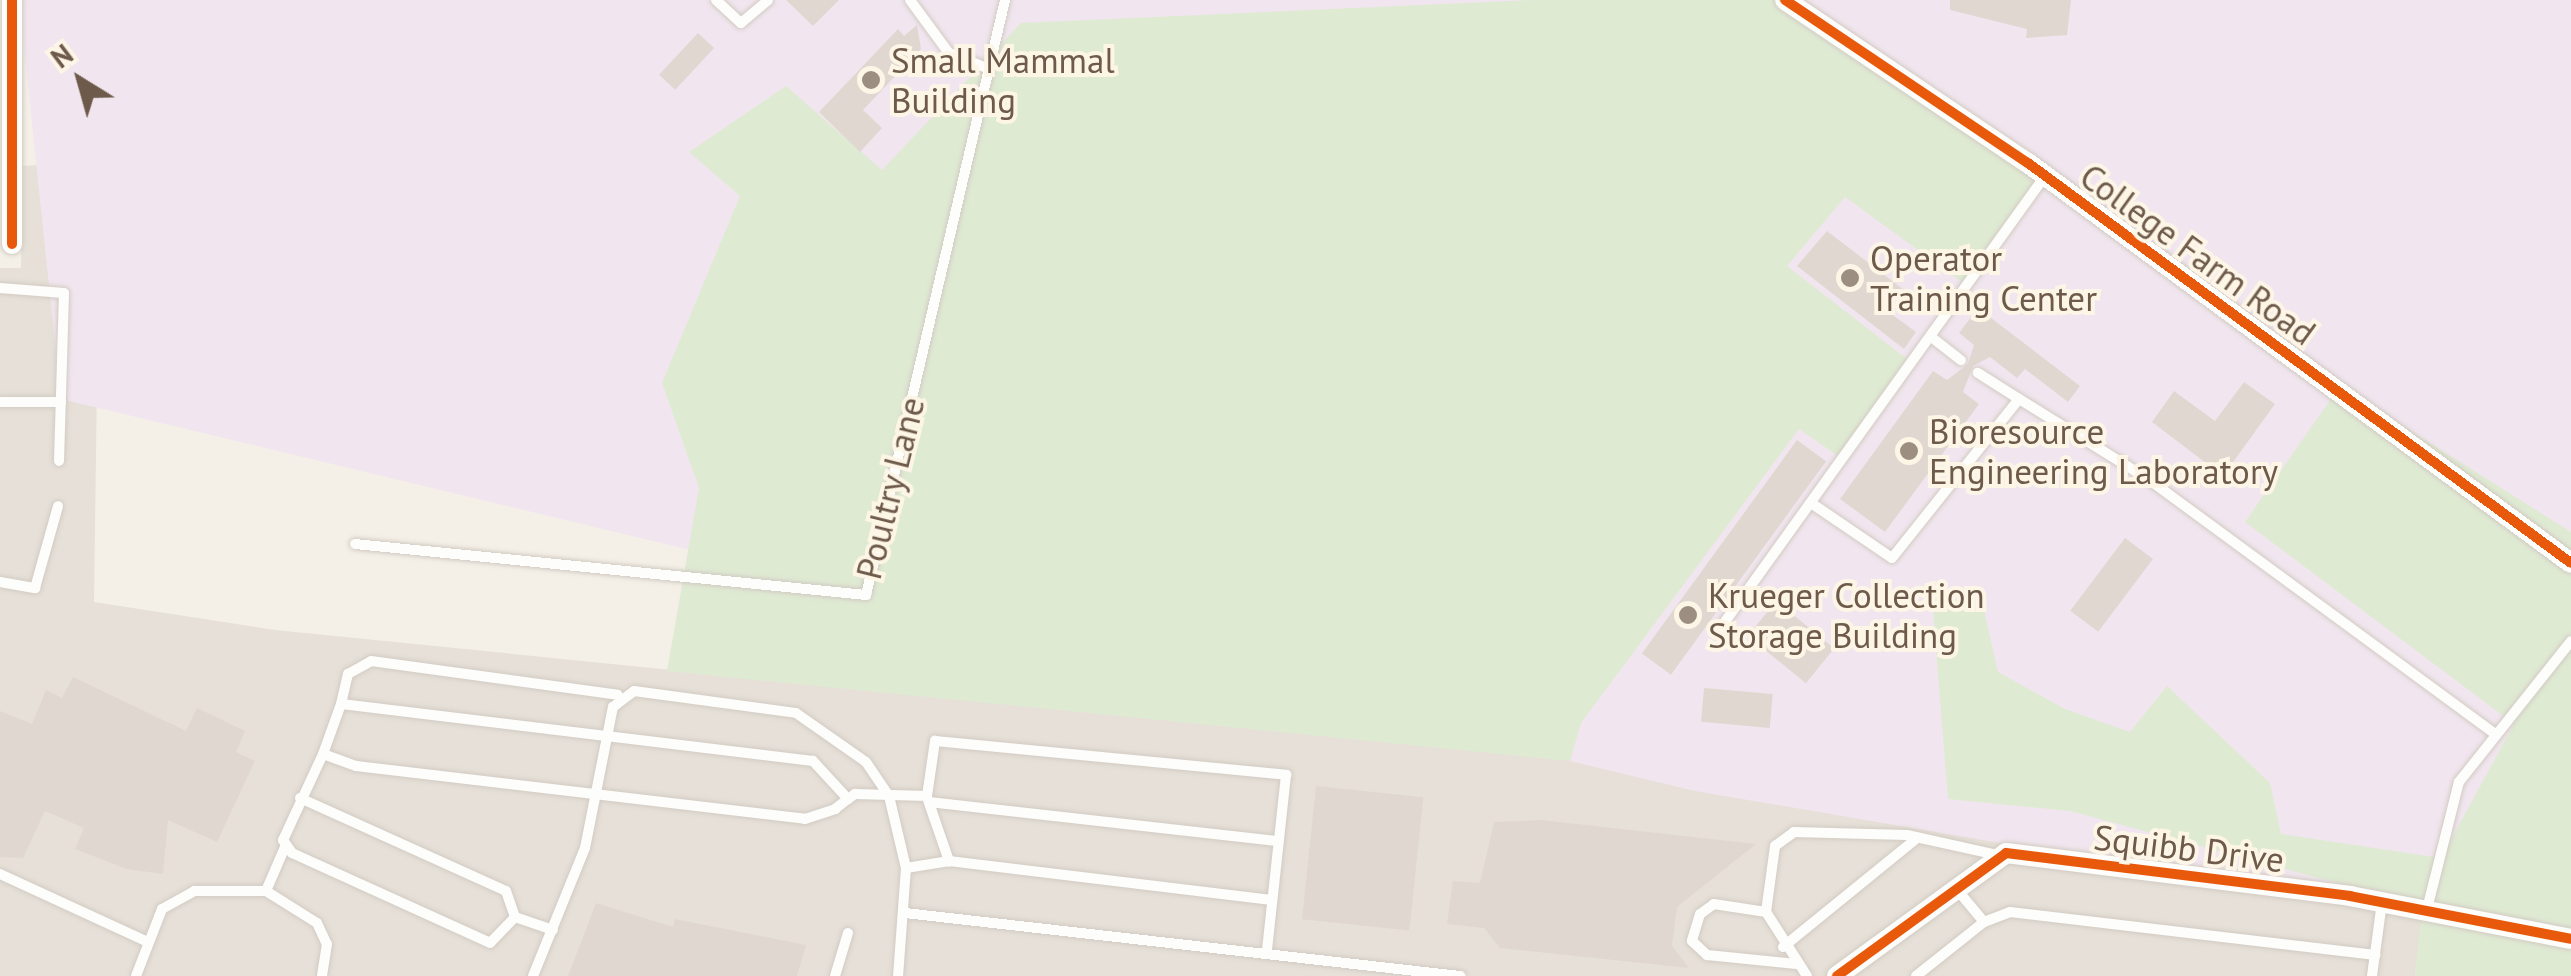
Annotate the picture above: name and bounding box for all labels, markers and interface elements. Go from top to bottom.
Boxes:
north arrow [30,30,130,130]
text: N [43,35,80,76]
place label: Small Mammal Building [891,39,1115,121]
marker: Small Mammal Building [860,69,882,91]
street label: College Farm Road [2072,155,2324,353]
place label: Operator Training Center [1870,237,2097,319]
marker: Operator Training Center [1839,267,1861,289]
street label: Poultry Lane [847,392,933,584]
place label: Bioresource Engineering Laboratory [1929,410,2278,492]
marker: Bioresource Engineering Laboratory [1898,440,1920,462]
place label: Krueger Collection Storage Building [1708,574,1985,656]
marker: Krueger Collection Storage Building [1677,604,1699,626]
street label: Squibb Drive [2092,816,2286,880]

